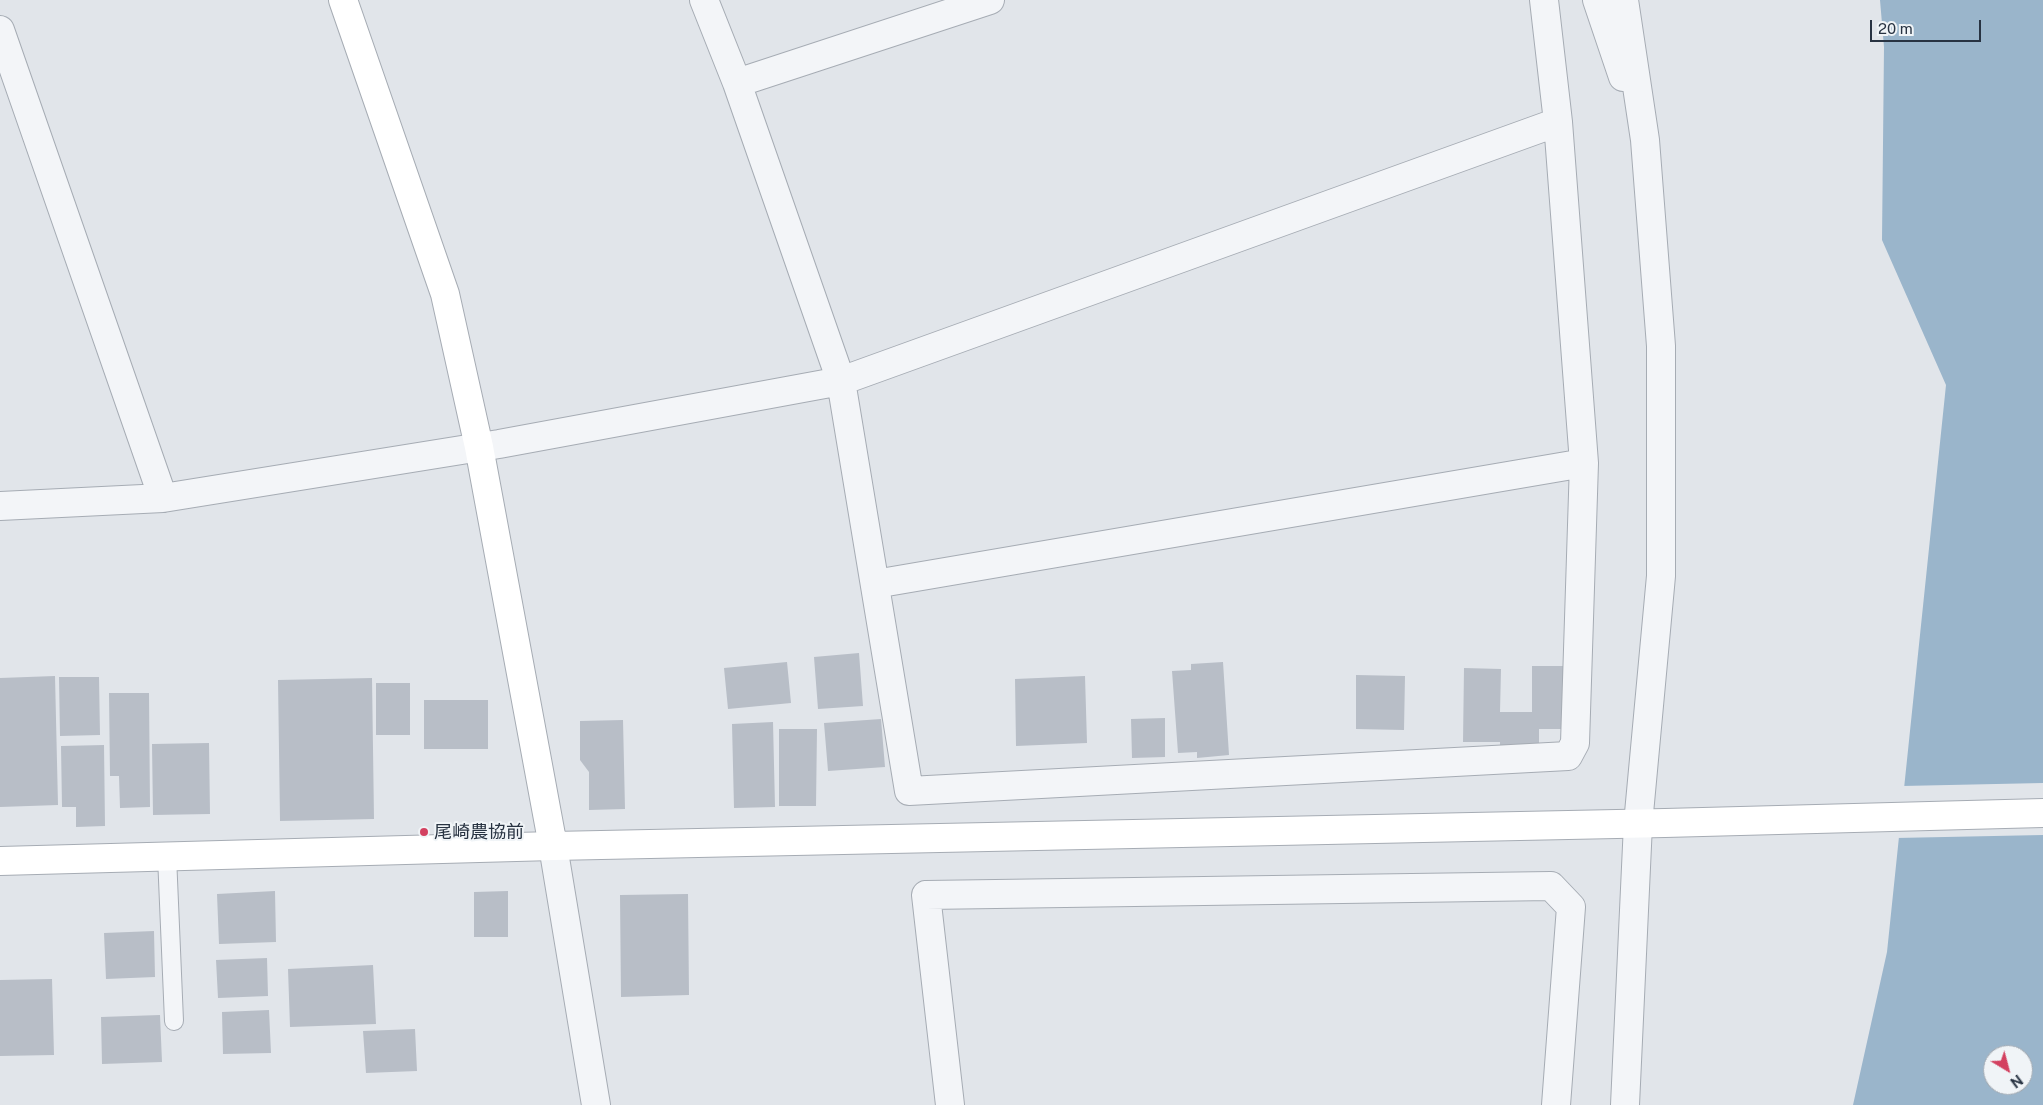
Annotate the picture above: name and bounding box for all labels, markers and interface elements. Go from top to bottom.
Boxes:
scale bar [1873,10,1984,42]
text: 20 m [1878,20,1913,37]
place label: 尾崎農協前 [434,821,524,843]
marker: 尾崎農協前 [418,826,430,838]
north arrow [1983,1045,2033,1095]
text: N [2007,1071,2026,1091]

